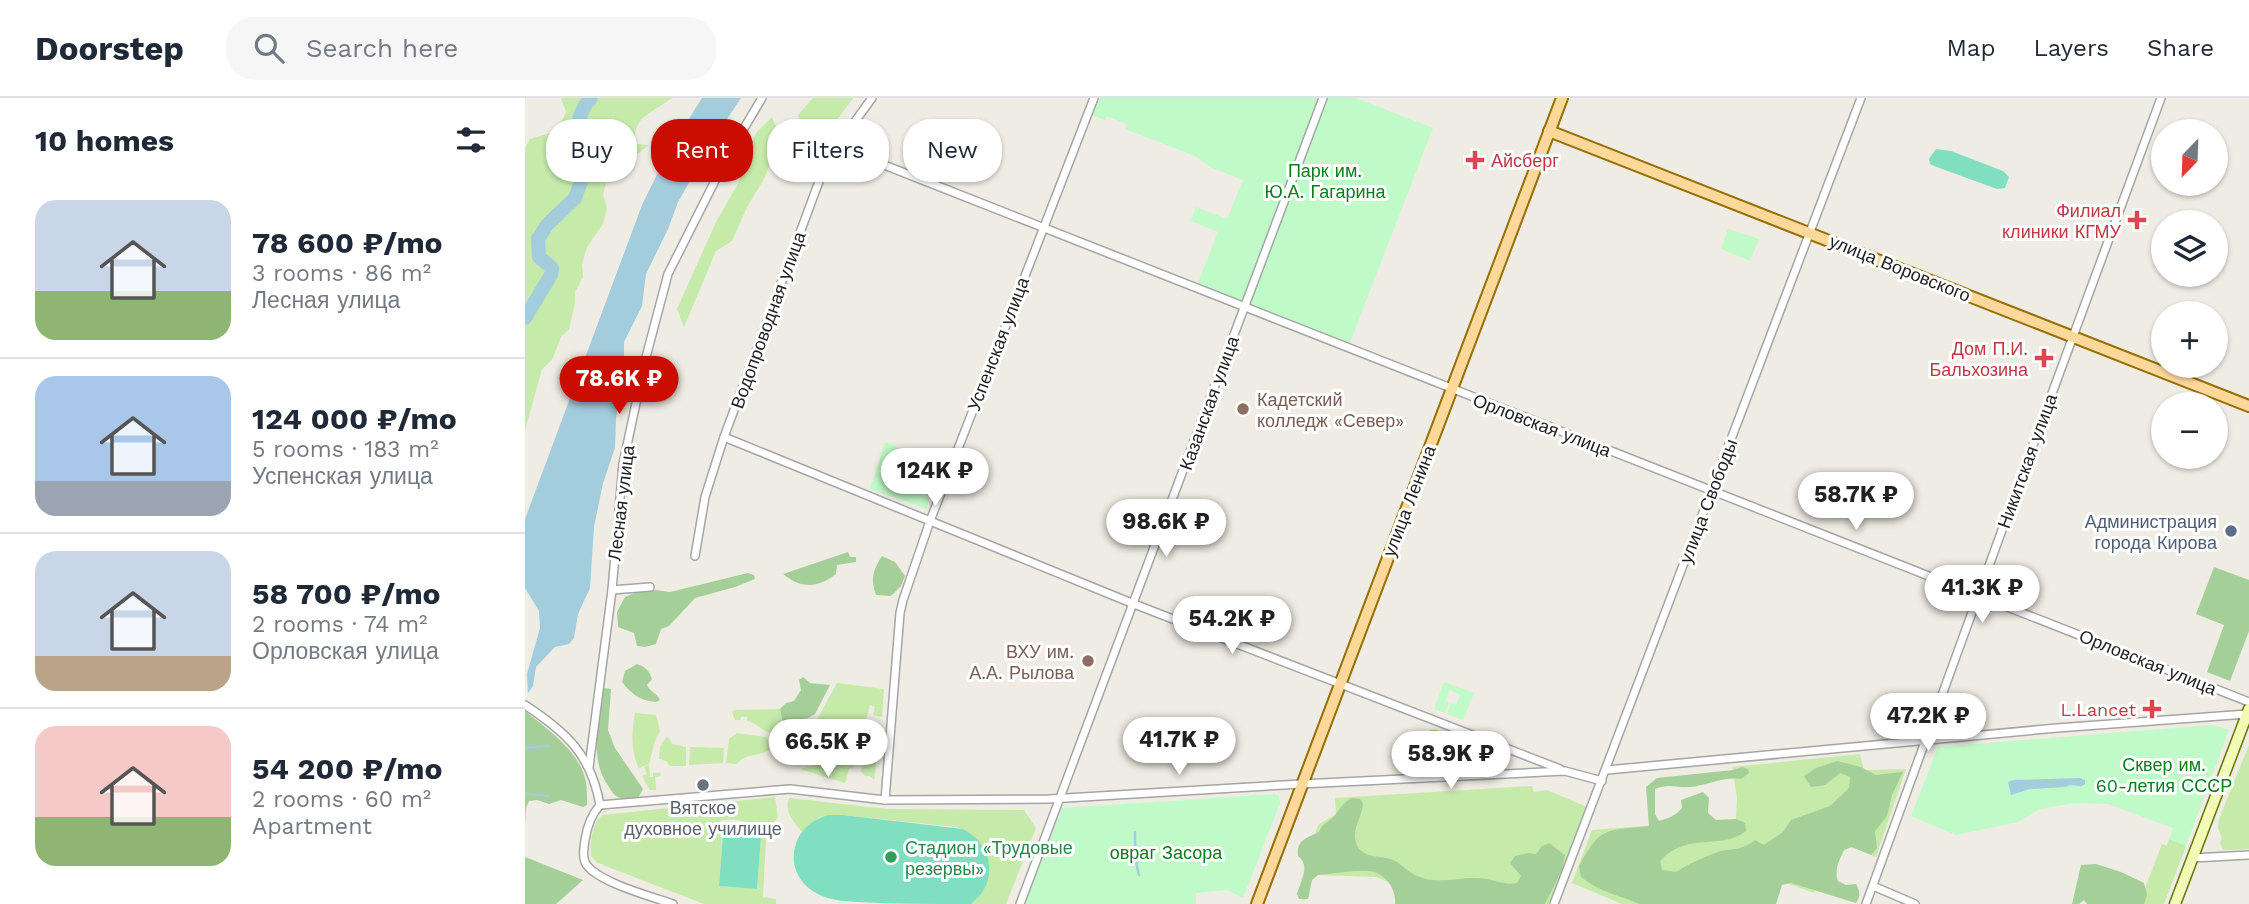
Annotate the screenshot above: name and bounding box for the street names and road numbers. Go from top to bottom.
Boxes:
street label: Водопроводная улица [726,228,810,411]
street label: улица Воровского [1826,230,1974,306]
street label: Успенская улица [963,273,1034,414]
street label: Казанская улица [1175,332,1243,473]
street label: Орловская улица [1470,389,1615,461]
street label: Никитская улица [1993,390,2061,531]
street label: улица Свободы [1675,436,1741,566]
street label: улица Ленина [1378,442,1440,560]
street label: Лесная улица [604,443,639,562]
street label: Орловская улица [2076,625,2221,699]

